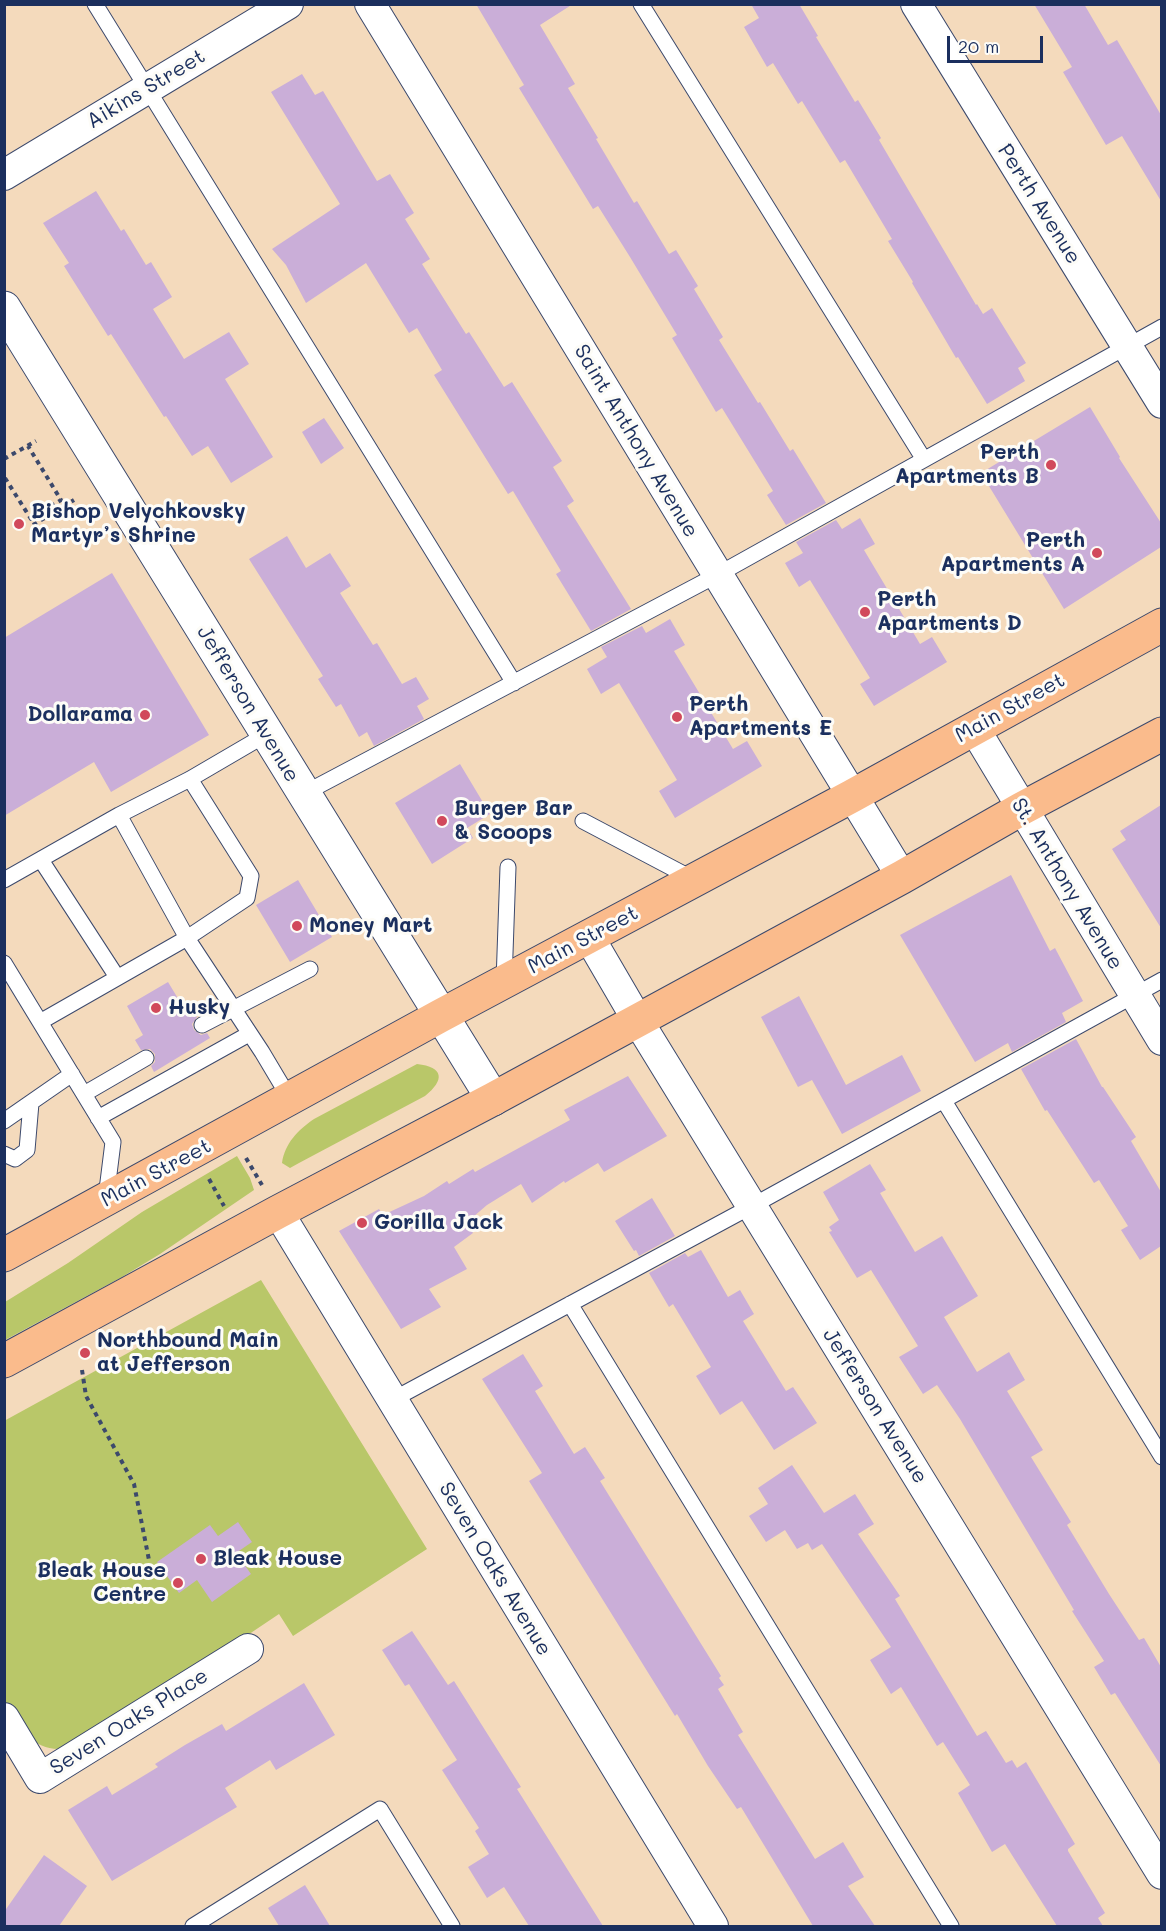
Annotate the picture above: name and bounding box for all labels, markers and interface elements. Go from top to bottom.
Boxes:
scale bar [950,24,1046,62]
text: 20 m [958,34,999,58]
street label: Aikins Street [82,44,210,134]
street label: Perth Avenue [992,139,1086,269]
street label: Saint Anthony Avenue [568,340,704,542]
place label: Perth Apartments B [895,440,1039,490]
marker: Perth Apartments B [1044,458,1058,472]
place label: Bishop Velychkovsky Martyr’s Shrine [31,499,246,549]
marker: Bishop Velychkovsky Martyr’s Shrine [12,517,26,531]
place label: Perth Apartments A [941,528,1085,578]
marker: Perth Apartments A [1090,546,1104,560]
place label: Perth Apartments D [877,587,1022,637]
marker: Perth Apartments D [858,605,872,619]
street label: Jefferson Avenue [191,621,305,787]
street label: Main Street [951,668,1069,748]
place label: Perth Apartments E [689,692,832,742]
place label: Dollarama [28,702,133,728]
marker: Dollarama [138,708,152,722]
marker: Perth Apartments E [670,710,684,724]
street label: St. Anthony Avenue [1006,794,1128,974]
place label: Burger Bar & Scoops [454,796,573,846]
marker: Burger Bar & Scoops [435,814,449,828]
street label: Main Street [523,900,643,980]
place label: Money Mart [309,913,432,939]
marker: Money Mart [290,919,304,933]
place label: Husky [168,995,230,1021]
marker: Husky [149,1001,163,1015]
street label: Main Street [96,1133,216,1213]
place label: Gorilla Jack [374,1210,503,1236]
marker: Gorilla Jack [355,1216,369,1230]
street label: Jefferson Avenue [817,1324,933,1488]
place label: Northbound Main at Jefferson [97,1328,278,1378]
marker: Northbound Main at Jefferson [78,1346,92,1360]
street label: Seven Oaks Avenue [433,1478,557,1660]
place label: Bleak House [213,1546,342,1572]
marker: Bleak House [194,1552,208,1566]
place label: Bleak House Centre [37,1558,166,1608]
marker: Bleak House Centre [171,1576,185,1590]
street label: Seven Oaks Place [45,1663,213,1781]

